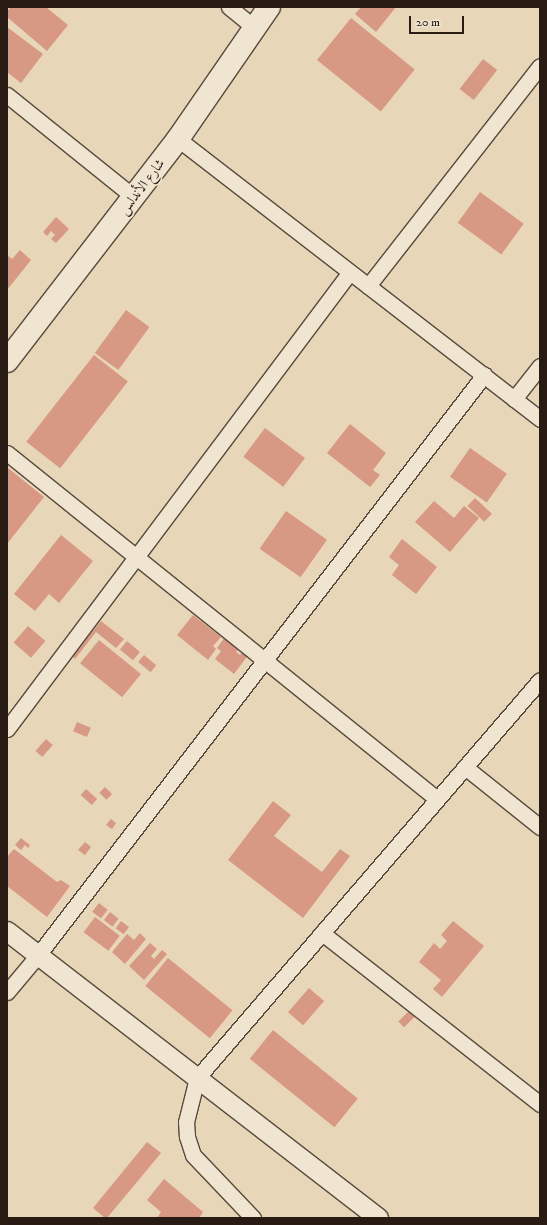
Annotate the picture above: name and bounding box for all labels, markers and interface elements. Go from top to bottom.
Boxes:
scale bar [411,8,466,34]
text: 20 m [416,15,440,30]
street label: شارع الأندلس [115,156,169,218]

